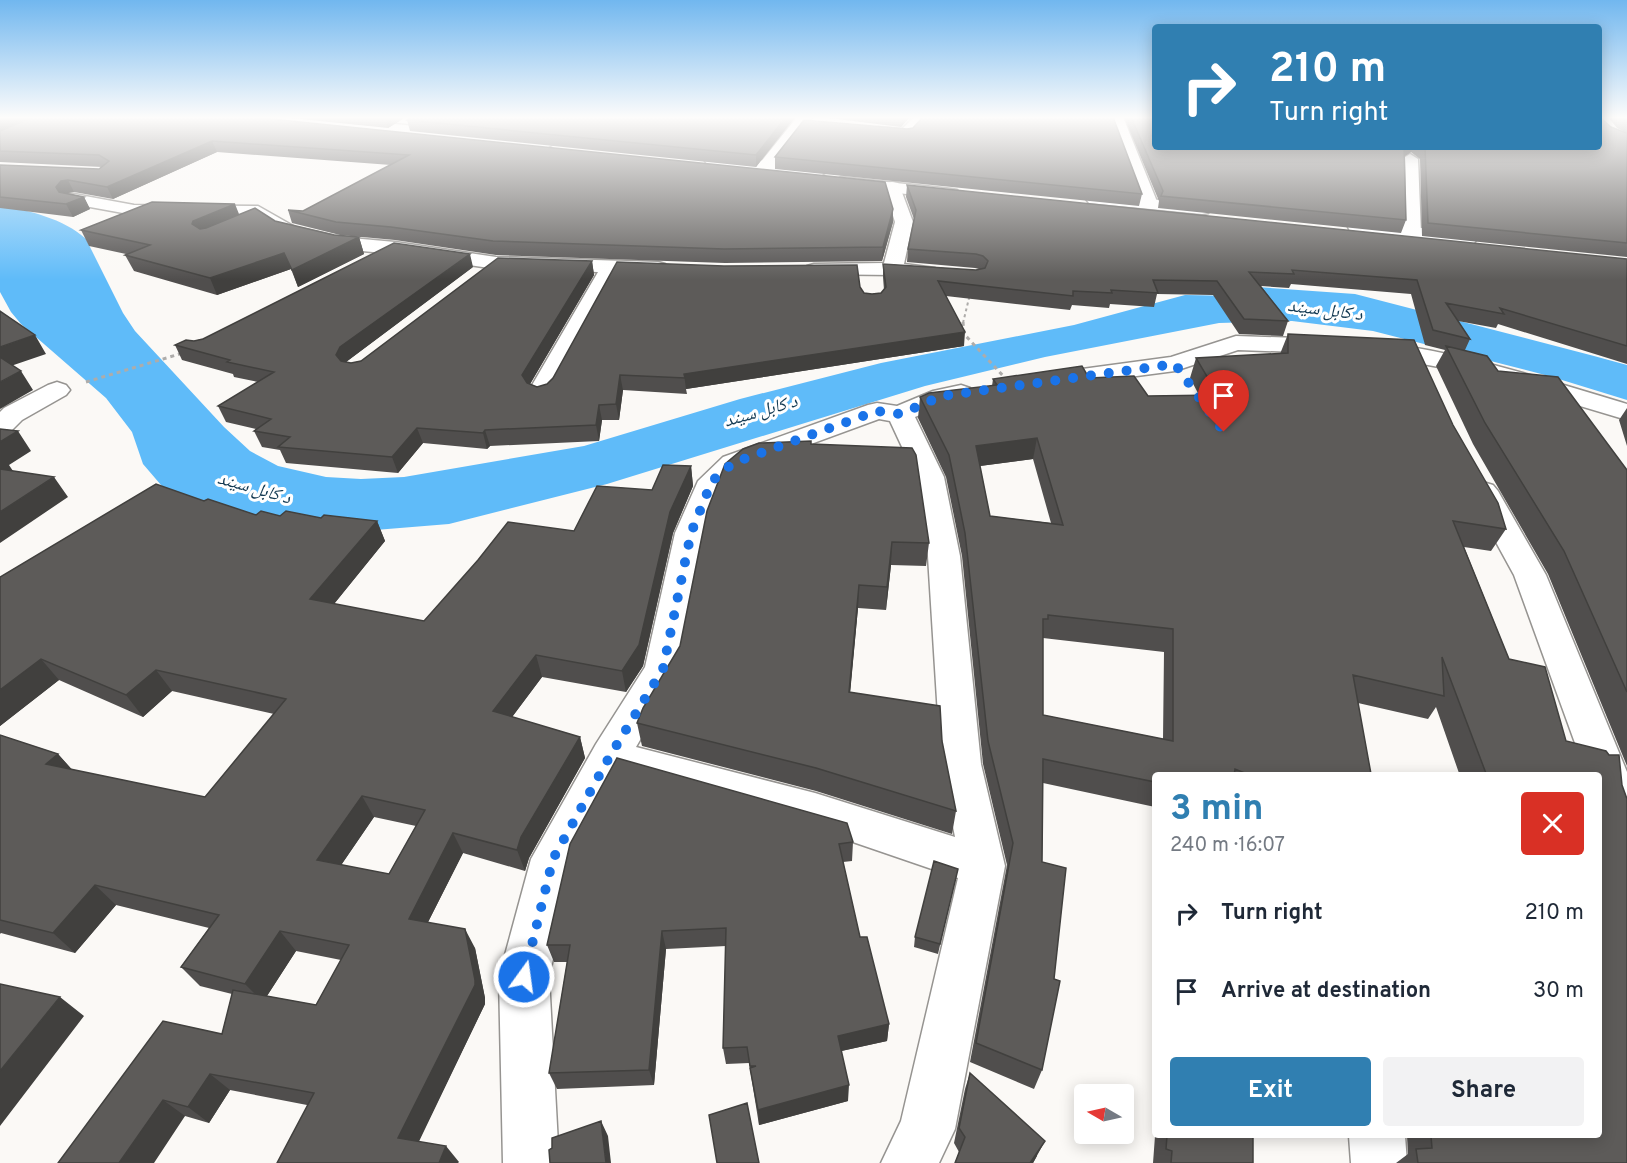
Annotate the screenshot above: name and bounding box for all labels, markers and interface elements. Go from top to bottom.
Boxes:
text: 210 m [1269,44,1386,97]
icon: right [1170,48,1248,126]
text: Turn right [1269,96,1388,130]
water label: د کابل سيند [1286,295,1364,327]
pin [1198,370,1249,432]
icon: arrive [1207,379,1240,412]
water label: د کابل سيند [722,390,801,433]
water label: د کابل سيند [215,468,294,511]
text: 3 min [1170,787,1264,833]
button: close [1521,792,1584,855]
text: 240 m · 16:07 [1170,833,1285,859]
icon: right [1170,897,1203,930]
text: Turn right [1221,900,1323,927]
text: 210 m [1524,900,1584,927]
position arrow [492,945,556,1009]
icon: arrive [1170,975,1203,1008]
text: Arrive at destination [1221,978,1431,1005]
text: 30 m [1533,978,1584,1005]
button: Exit [1170,1057,1371,1126]
button: Share [1383,1057,1584,1126]
north arrow [1074,1084,1134,1144]
map controls [1074,1084,1134,1144]

